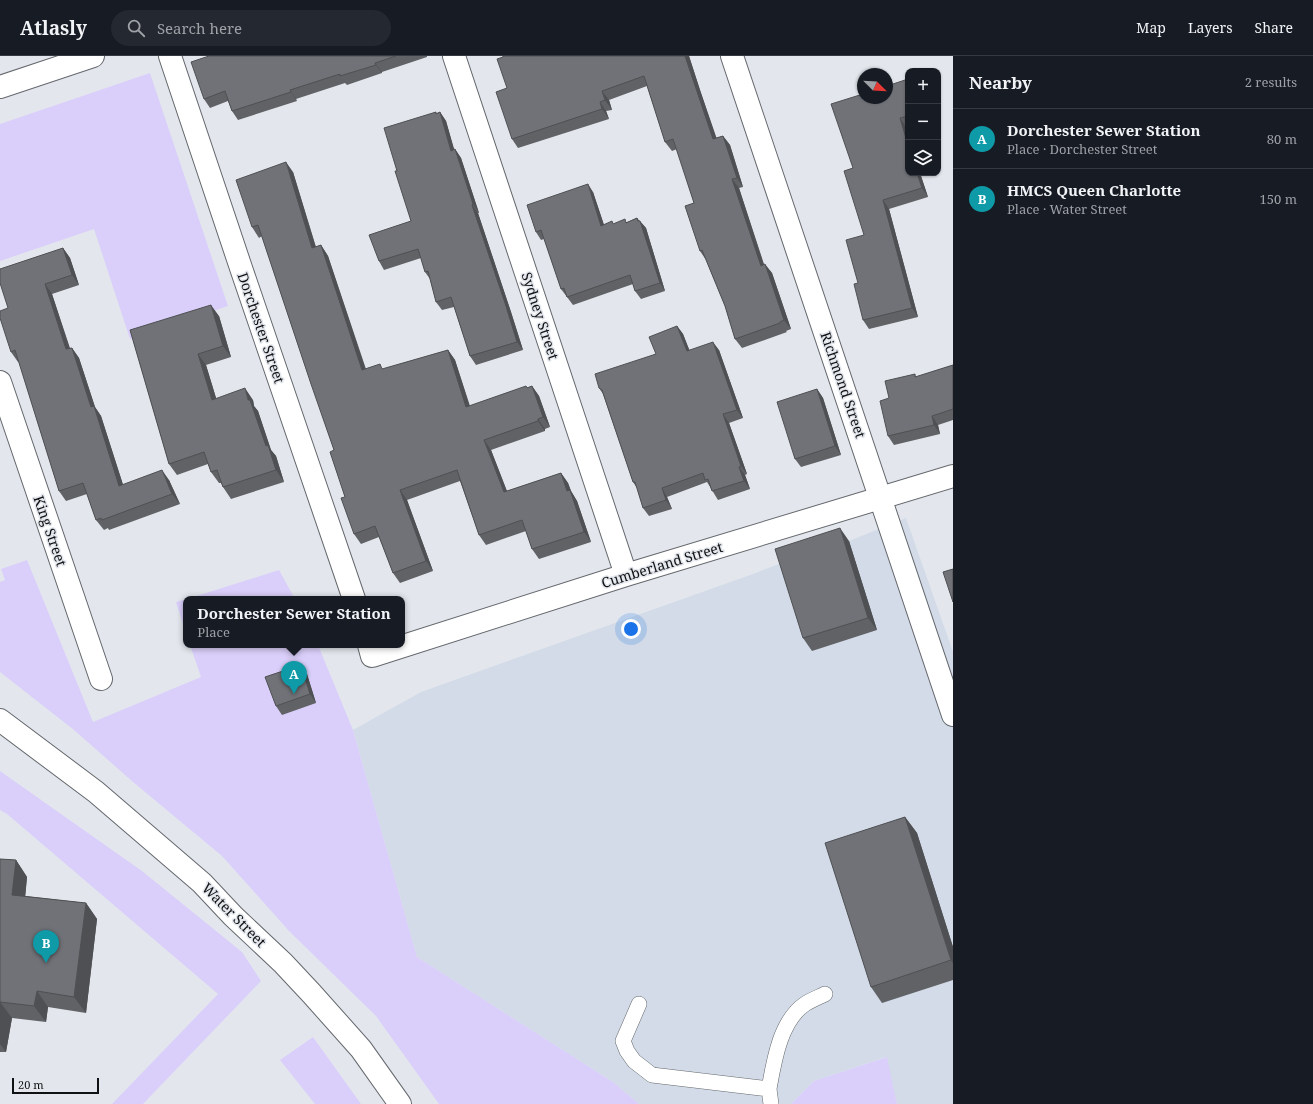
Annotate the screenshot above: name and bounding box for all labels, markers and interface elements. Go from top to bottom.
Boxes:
search box [111,10,391,46]
text: Atlasly [20,15,87,41]
icon: search [125,17,147,39]
text: Search here [157,18,242,38]
text: Map [1136,18,1166,37]
text: Layers [1188,18,1233,37]
text: Share [1255,18,1293,37]
north arrow [857,68,893,104]
map controls [905,68,941,176]
button: + [905,68,941,104]
text: Nearby [969,71,1032,94]
text: 2 results [1245,73,1297,91]
button: − [905,104,941,140]
text: Dorchester Sewer Station [1007,120,1200,140]
text: A [977,130,987,148]
text: 80 m [1267,130,1297,148]
button: layers [905,140,941,176]
text: Place · Dorchester Street [1007,140,1157,158]
text: HMCS Queen Charlotte [1007,180,1181,200]
text: B [978,190,986,208]
text: 150 m [1260,190,1297,208]
text: Place · Water Street [1007,200,1127,218]
street label: Dorchester Street [234,270,289,386]
street label: Sydney Street [517,270,564,362]
street label: Richmond Street [816,329,871,441]
street label: King Street [30,493,71,569]
street label: Cumberland Street [599,537,725,592]
popup [183,596,405,648]
text: Dorchester Sewer Station [197,603,391,623]
your location [621,619,641,639]
text: Place [197,623,230,641]
pin: A [281,661,307,694]
street label: Water Street [198,878,271,951]
pin: B [33,930,59,963]
scale bar [12,1076,99,1095]
text: 20 m [18,1077,44,1092]

